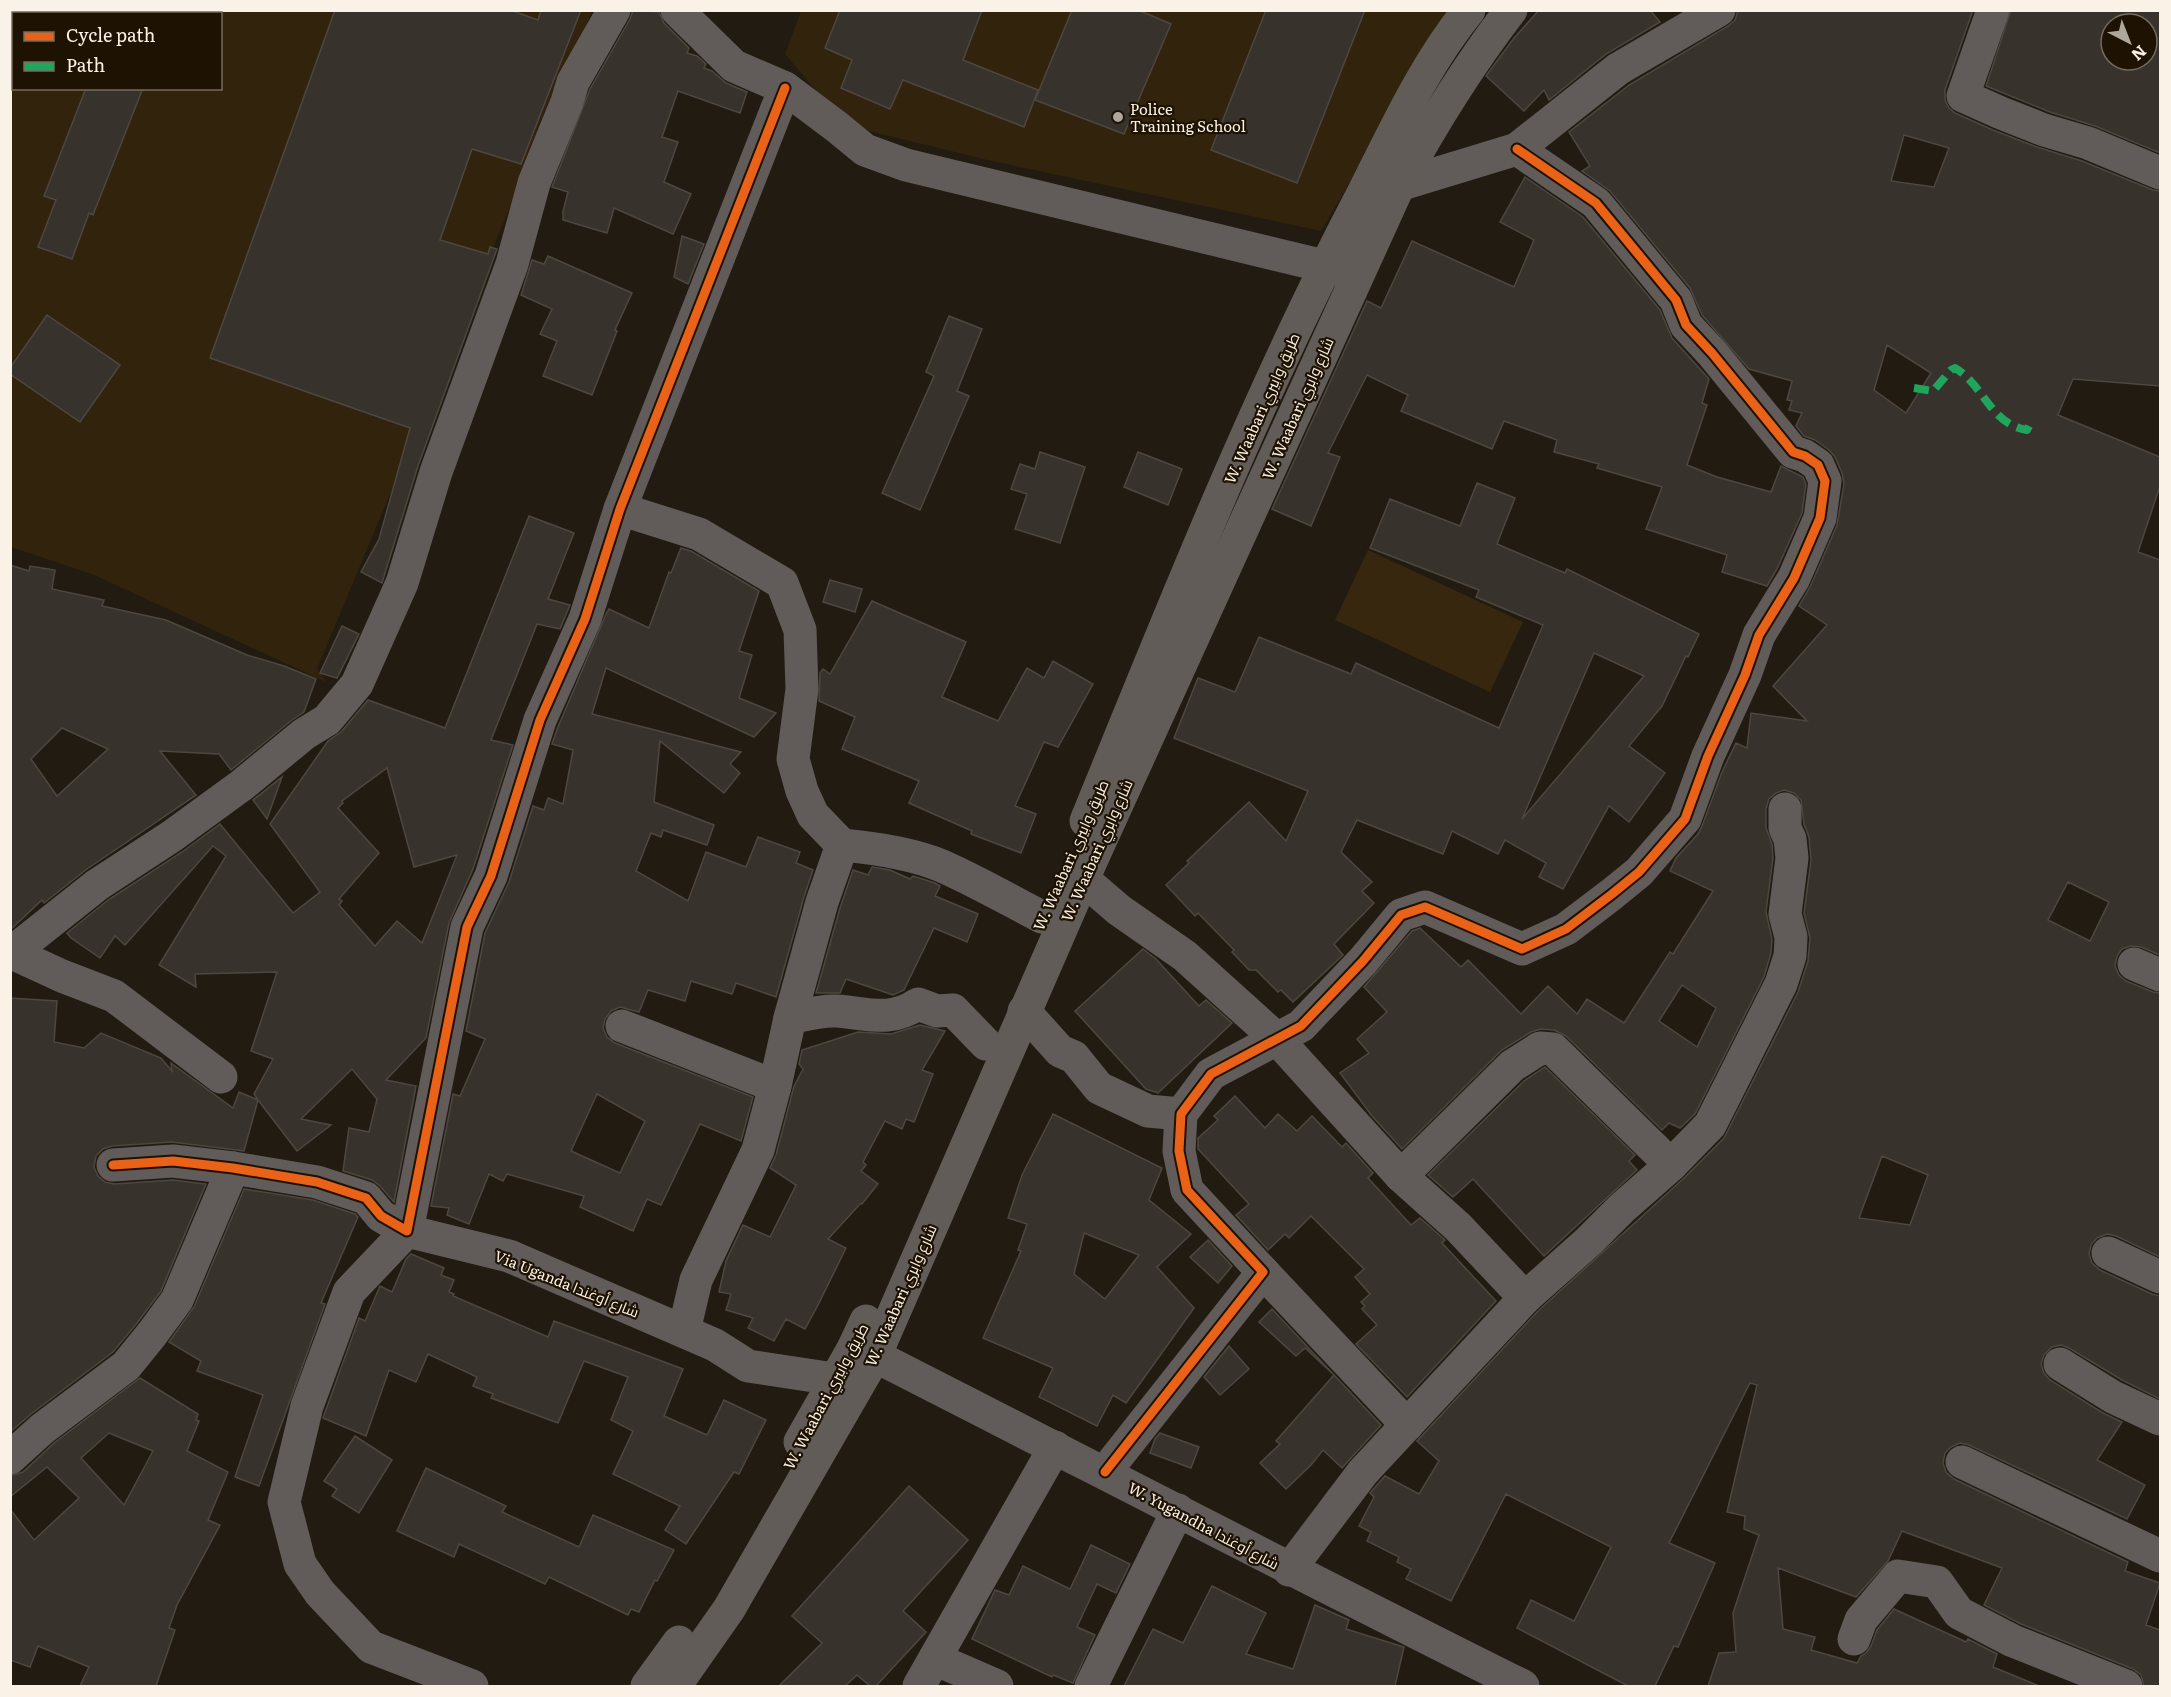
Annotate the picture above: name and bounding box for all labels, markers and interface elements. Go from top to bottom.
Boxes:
legend [12,12,222,90]
north arrow [2099,12,2159,72]
text: Cycle path [66,21,155,48]
text: N [2127,40,2153,67]
text: Path [66,51,105,78]
place label: Police Training School [1130,97,1246,137]
marker: Police Training School [1111,110,1125,124]
street label: W. Waabari طريق وابيري [1217,329,1306,488]
street label: W. Waabari شارع وابري [1255,333,1341,484]
street label: W. Waabari شارع وابري [1054,775,1140,926]
street label: W. Waabari طريق وابيري [1026,776,1115,935]
street label: W. Waabari شارع وابري [858,1220,944,1371]
street label: Via Uganda شارع أوغندا [491,1243,643,1324]
street label: W. Waabari طريق وابيري [777,1319,875,1474]
street label: W. Yugandha شارع أوغندا [1124,1475,1284,1575]

